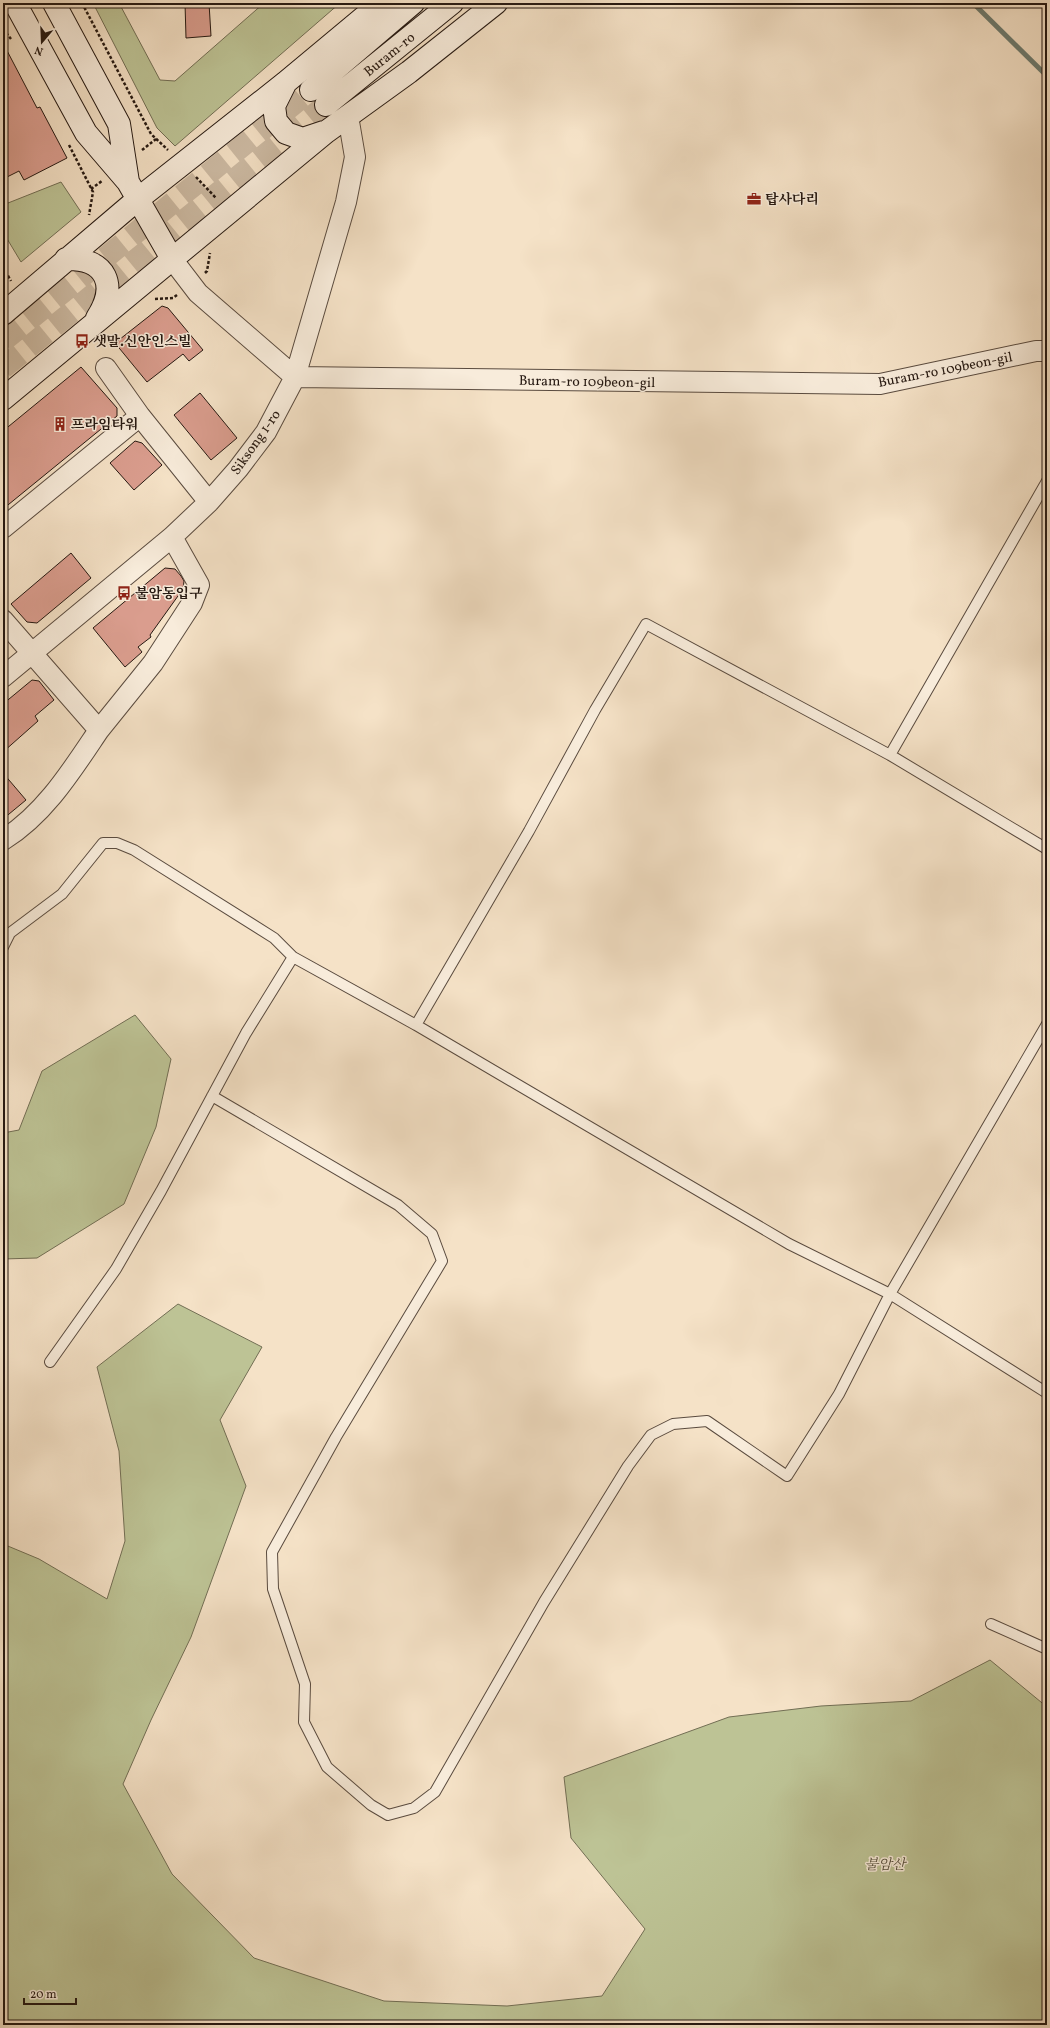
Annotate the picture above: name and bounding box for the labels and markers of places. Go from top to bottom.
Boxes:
office icon: 탑사다리 [746,191,762,207]
place label: 탑사다리 [765,191,819,210]
bus stop icon: 샛말.신안인스빌 [74,333,90,349]
place label: 샛말.신안인스빌 [93,333,192,352]
building icon: 프라임타워 [52,416,68,432]
place label: 프라임타워 [71,416,139,435]
bus stop icon: 불암동입구 [116,585,132,601]
place label: 불암동입구 [135,585,203,604]

